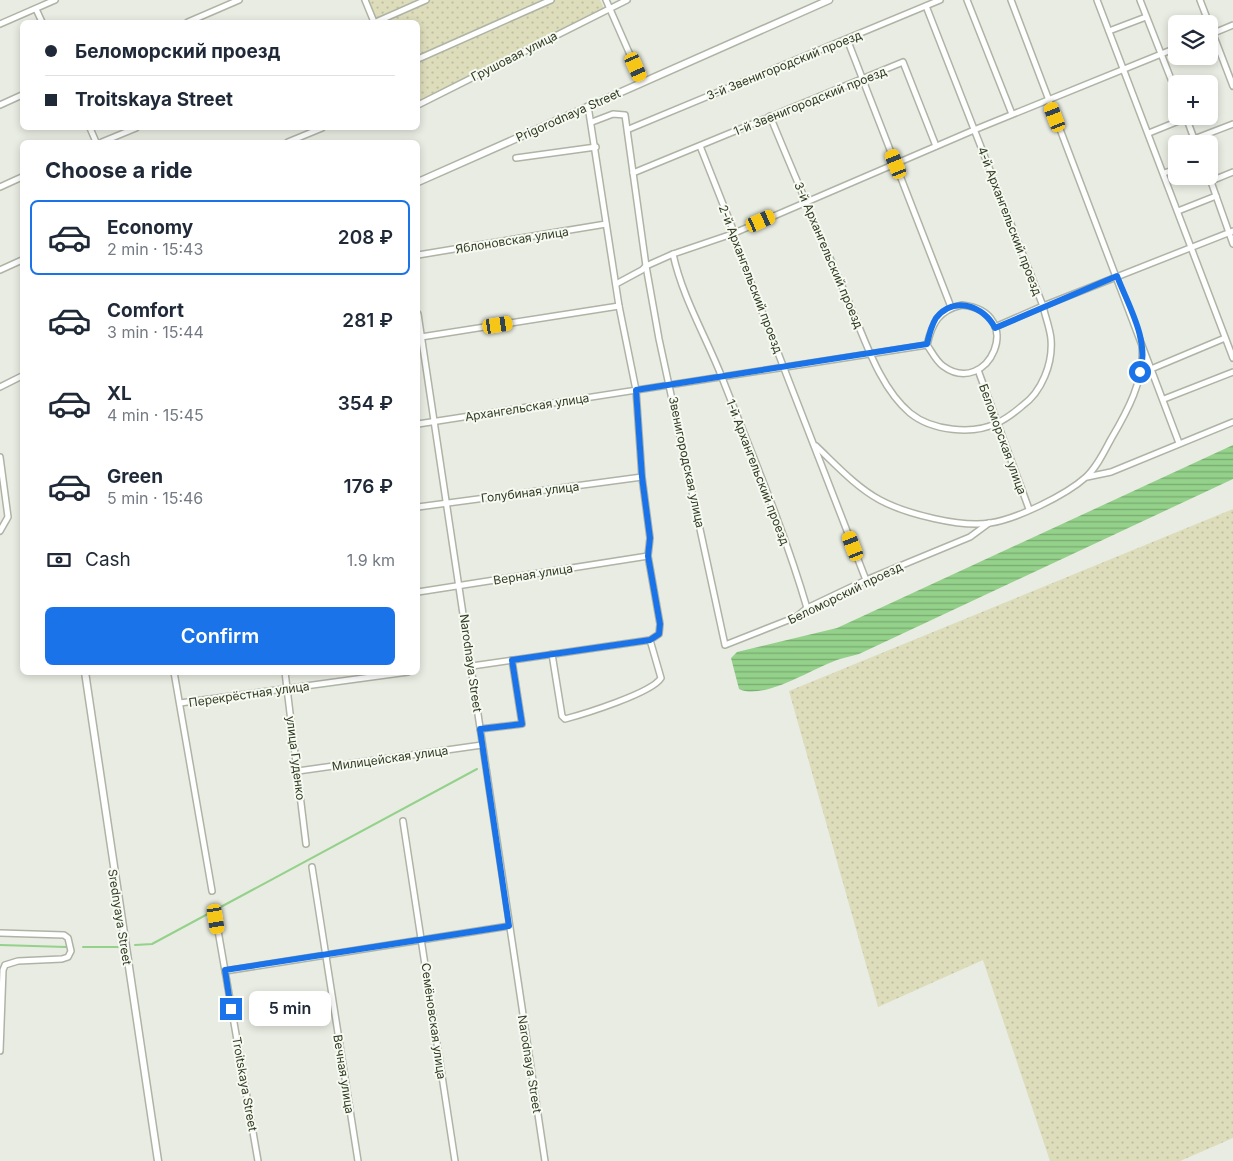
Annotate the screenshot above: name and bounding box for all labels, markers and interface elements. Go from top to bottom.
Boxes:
map controls [1168,15,1218,185]
button: layers [1168,15,1218,65]
street label: 3-й Звенигородский проезд [704,27,864,103]
street label: Грушовая улица [468,28,560,84]
text: Беломорский проезд [75,40,280,63]
car [623,50,648,84]
street label: 1-й Звенигородский проезд [731,63,889,139]
button: + [1168,75,1218,125]
street label: Prigorodnaya Street [513,85,623,145]
text: Troitskaya Street [75,88,233,111]
car [1042,100,1067,134]
button: − [1168,135,1218,185]
street label: 4-й Архангельский проезд [975,145,1045,298]
car [883,147,908,181]
text: Choose a ride [45,157,193,183]
street label: 3-й Архангельский проезд [791,179,867,331]
street label: 2-й Архангельский проезд [716,203,786,356]
car [744,208,777,234]
icon: car [47,215,92,260]
text: Economy [107,216,193,239]
street label: Яблоновская улица [454,224,570,256]
text: 208 ₽ [338,226,393,249]
text: 2 min · 15:43 [107,239,203,259]
icon: car [47,298,92,343]
text: Comfort [107,299,184,322]
text: 281 ₽ [342,309,393,332]
car [482,315,513,335]
text: 3 min · 15:44 [107,322,204,342]
route start [1129,361,1151,383]
icon: car [47,381,92,426]
text: XL [107,382,132,405]
street label: Беломорская улица [976,382,1030,496]
street label: Архангельская улица [464,390,590,424]
text: 354 ₽ [338,392,393,415]
street label: Звенигородская улица [666,395,708,529]
street label: 1-й Архангельский проезд [723,397,793,548]
text: 4 min · 15:45 [107,405,204,425]
icon: car [47,464,92,509]
text: Green [107,465,163,488]
text: 176 ₽ [344,475,393,498]
street label: Голубиная улица [480,479,580,505]
text: 5 min · 15:46 [107,488,203,508]
car [840,529,865,563]
icon: cash [45,546,73,574]
text: Cash [85,548,131,571]
text: 1.9 km [347,550,395,570]
street label: Беломорский проезд [785,559,905,627]
street label: Верная улица [492,560,574,588]
button: Confirm [45,607,395,665]
street label: Narodnaya Street [457,613,485,713]
street label: Перекрёстная улица [188,678,310,710]
street label: улица Гуденко [283,715,309,801]
street label: Милицейская улица [331,742,449,774]
street label: Srednyaya Street [105,868,135,966]
car [206,903,225,935]
street label: Семёновская улица [418,962,450,1080]
callout: 5 min [248,992,331,1026]
route end [220,998,242,1020]
text: 5 min [269,998,311,1018]
street label: Narodnaya Street [515,1014,545,1114]
street label: Вечная улица [330,1033,358,1115]
street label: Troitskaya Street [229,1036,261,1132]

